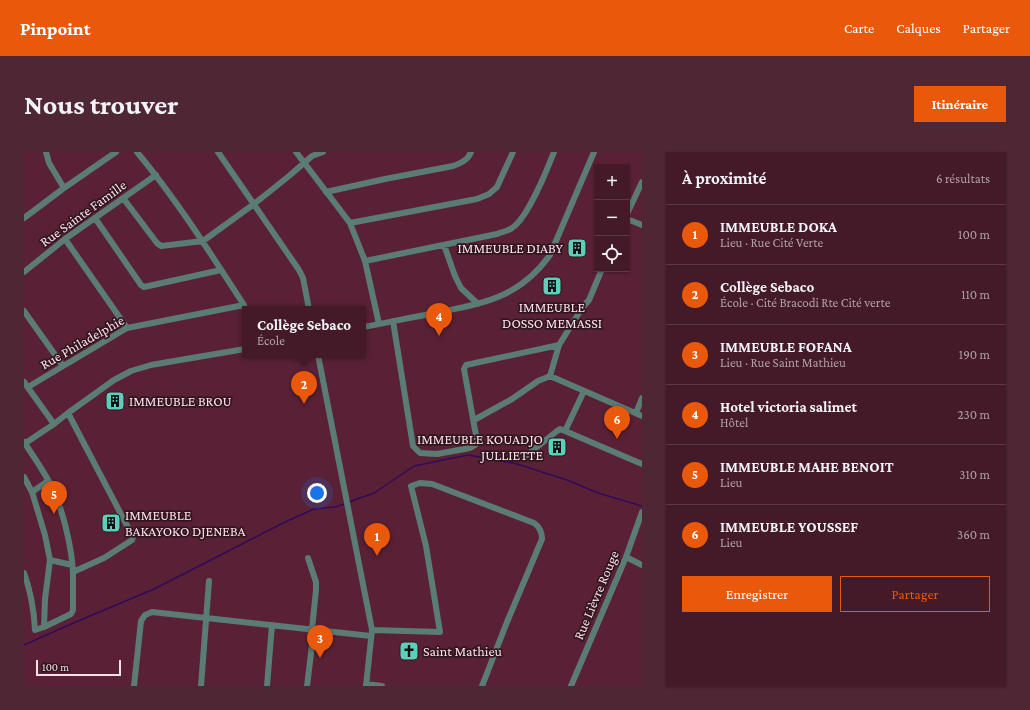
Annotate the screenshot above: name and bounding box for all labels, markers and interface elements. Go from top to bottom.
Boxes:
text: Pinpoint [20,18,91,39]
text: Carte [844,20,874,36]
text: Calques [896,20,941,36]
text: Partager [963,20,1010,36]
button: Itinéraire [914,86,1006,122]
text: Nous trouver [24,89,178,120]
map controls [594,164,630,272]
button: + [594,164,630,200]
text: À proximité [682,169,766,188]
text: 6 résultats [936,171,990,186]
street label: Rue Sainte Famille [37,176,129,250]
button: − [594,200,630,236]
text: IMMEUBLE DOKA [720,219,837,235]
text: 1 [693,227,697,242]
text: 100 m [958,227,990,242]
text: Lieu · Rue Cité Verte [720,235,823,250]
button: locate [594,236,630,272]
building icon: IMMEUBLE DIABY [566,237,588,259]
place label: IMMEUBLE DIABY [458,240,564,256]
building icon: IMMEUBLE DOSSO MEMASSI [541,275,563,297]
text: Collège Sebaco [720,279,814,295]
text: 2 [692,287,698,302]
text: 110 m [961,287,990,302]
text: École · Cité Bracodi Rte Cité verte [720,295,890,310]
place label: IMMEUBLE DOSSO MEMASSI [502,299,602,331]
pin: 4 [426,303,452,336]
popup [242,306,366,358]
street label: Rue Philadelphie [37,312,127,372]
text: Collège Sebaco [257,317,351,333]
text: École [257,333,285,348]
text: IMMEUBLE FOFANA [720,339,852,355]
text: 3 [692,347,698,362]
text: 190 m [959,347,990,362]
text: Lieu · Rue Saint Mathieu [720,355,846,370]
pin: 2 [291,371,317,404]
building icon: IMMEUBLE BROU [104,390,126,412]
place label: IMMEUBLE BROU [129,393,232,409]
text: Hotel victoria salimet [720,399,857,415]
pin: 6 [604,406,630,439]
text: 4 [691,407,699,422]
text: 230 m [957,407,990,422]
text: Hôtel [720,415,748,430]
place label: IMMEUBLE KOUADJO JULLIETTE [417,431,543,463]
building icon: IMMEUBLE KOUADJO JULLIETTE [546,436,568,458]
text: IMMEUBLE MAHE BENOIT [720,459,894,475]
text: 5 [692,467,698,482]
text: 310 m [959,467,990,482]
text: Lieu [720,475,743,490]
pin: 5 [41,481,67,514]
your location [307,483,327,503]
place label: IMMEUBLE BAKAYOKO DJENEBA [125,507,246,539]
building icon: IMMEUBLE BAKAYOKO DJENEBA [100,512,122,534]
text: IMMEUBLE YOUSSEF [720,519,858,535]
pin: 1 [364,523,390,556]
text: 6 [691,527,699,542]
text: 360 m [957,527,990,542]
text: Lieu [720,535,743,550]
street label: Rue Lièvre Rouge [570,548,622,642]
button: Enregistrer [682,576,832,612]
button: Partager [840,576,990,612]
pin: 3 [307,625,333,658]
church icon: Saint Mathieu [398,640,420,662]
place label: Saint Mathieu [423,643,503,659]
scale bar [36,658,121,677]
text: 100 m [42,661,69,673]

